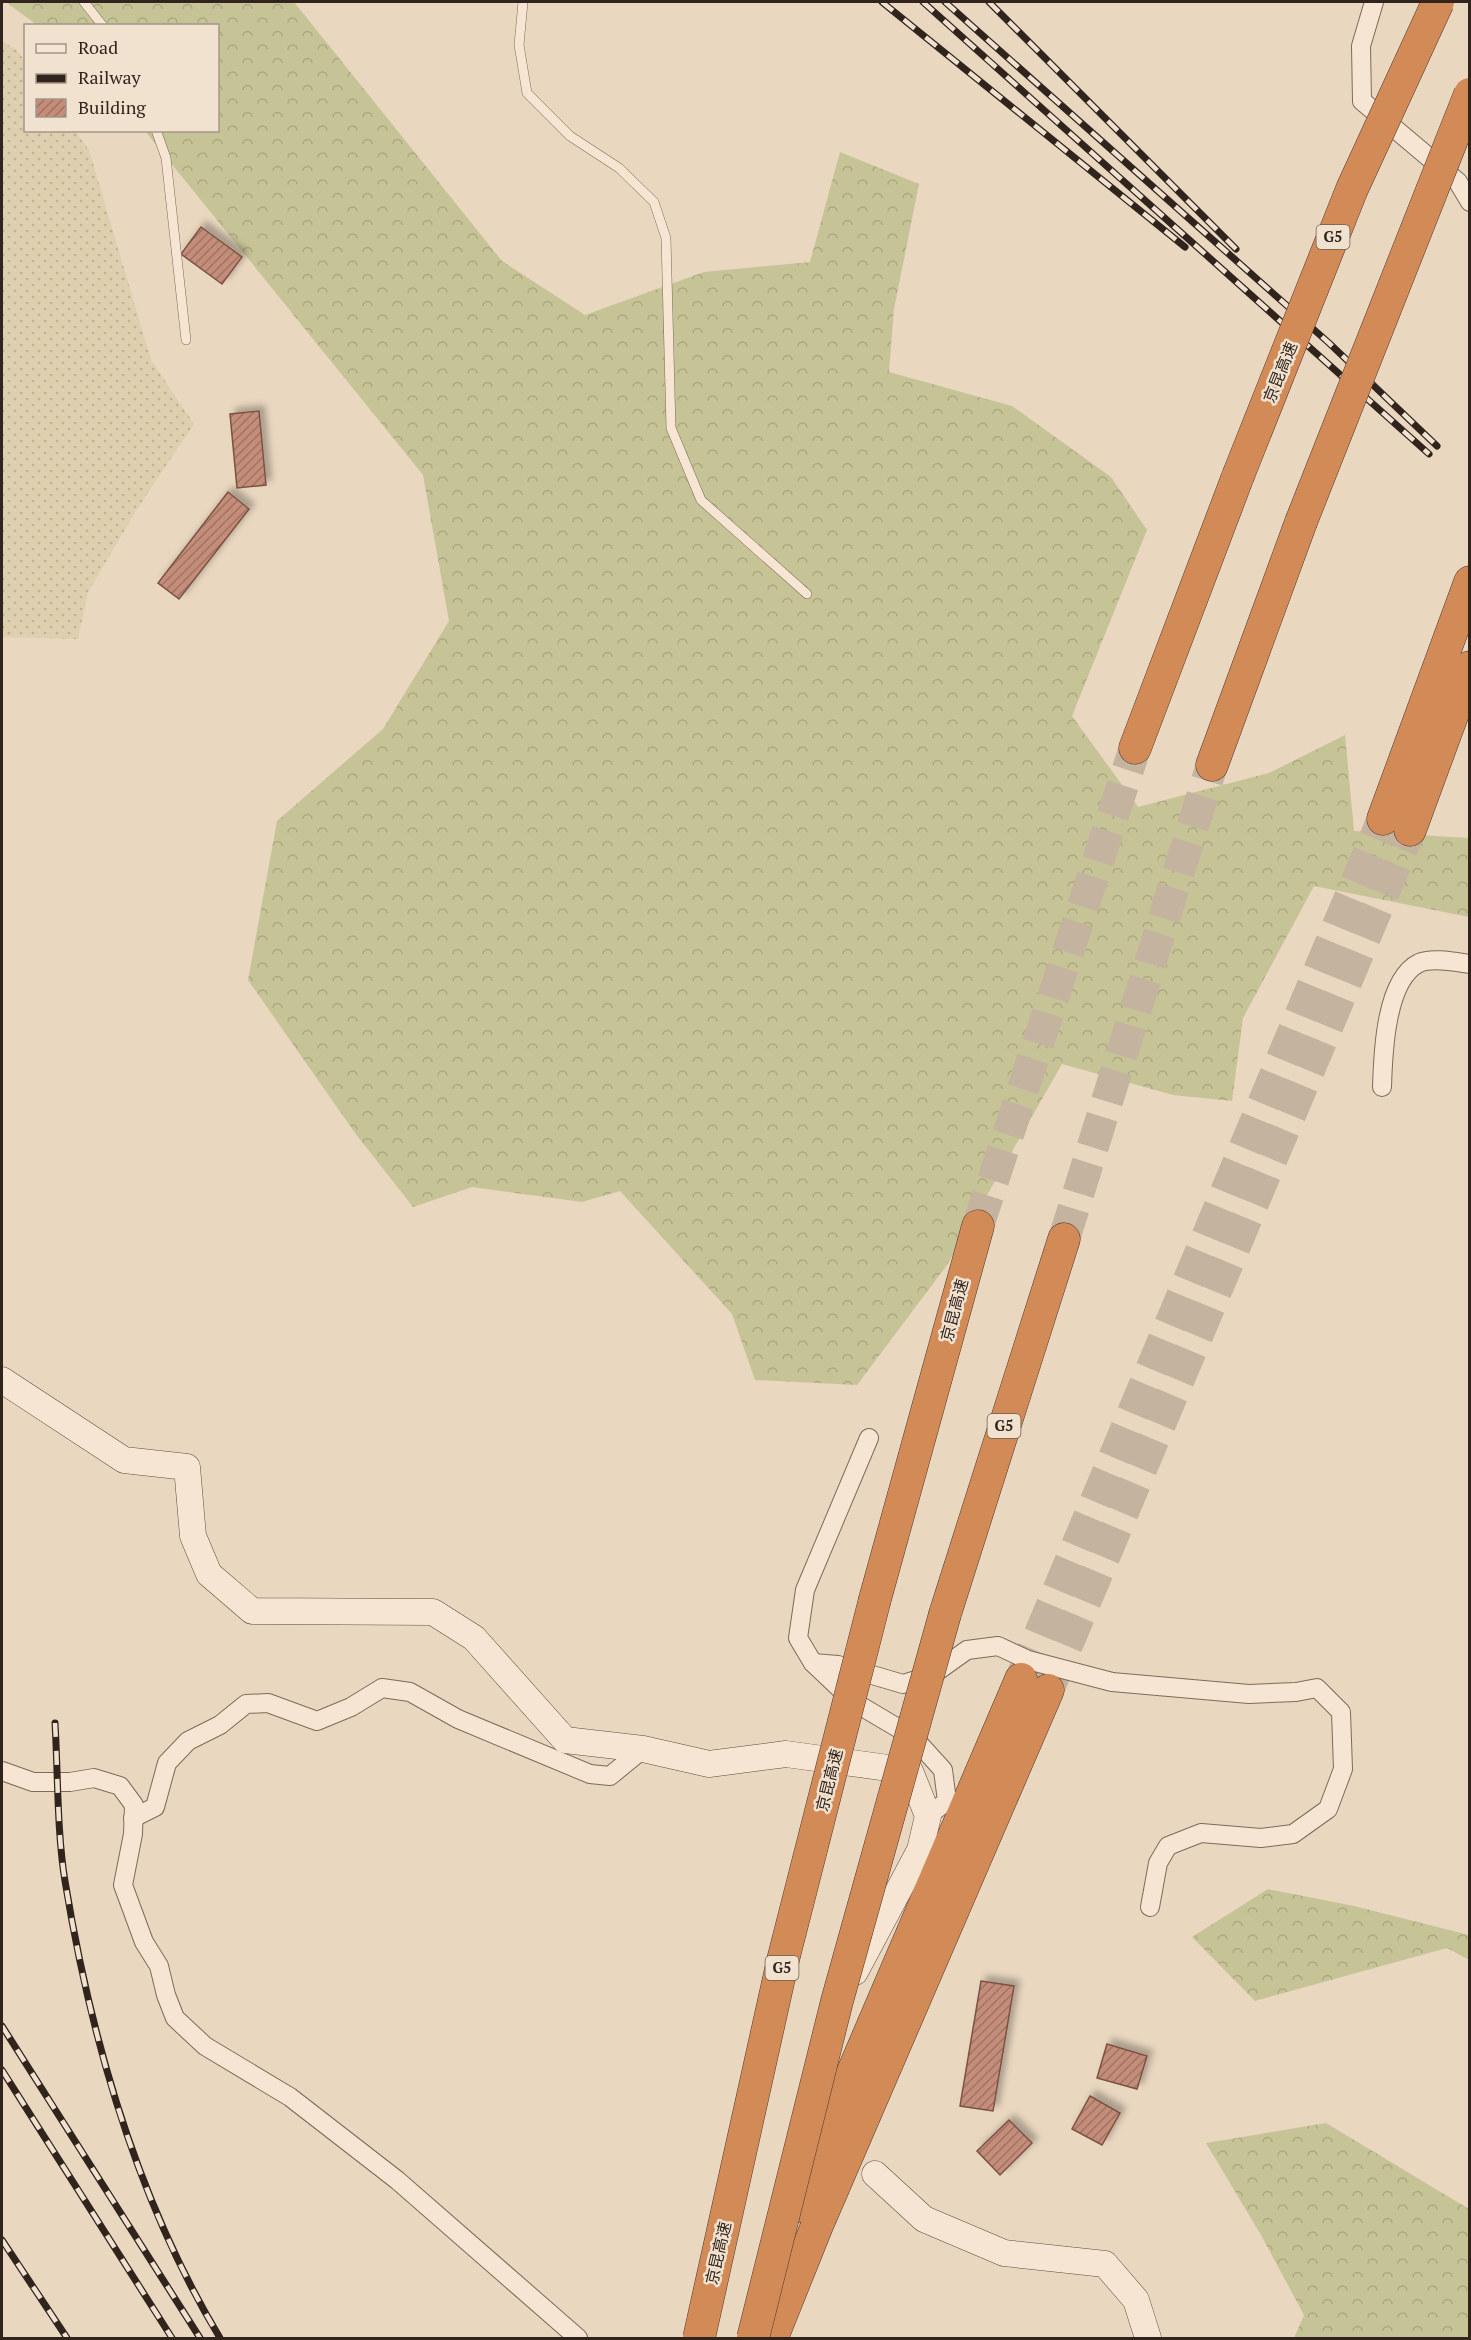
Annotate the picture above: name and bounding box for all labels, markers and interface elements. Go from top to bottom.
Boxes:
legend [24,24,219,132]
text: Road [78,35,118,59]
text: Railway [78,65,142,89]
text: Building [78,95,146,119]
road number: G5 [1316,225,1350,249]
street label: 京昆高速 [1258,338,1302,406]
street label: 京昆高速 [935,1276,973,1344]
road number: G5 [988,1414,1020,1438]
street label: 京昆高速 [811,1746,847,1814]
road number: G5 [766,1956,798,1980]
street label: 京昆高速 [700,2219,736,2287]

